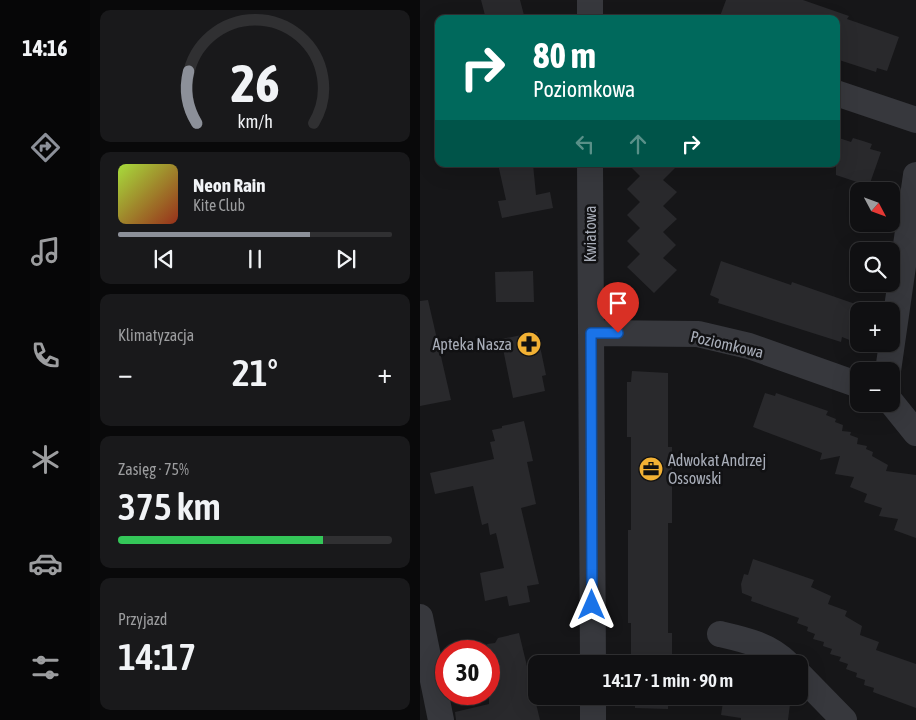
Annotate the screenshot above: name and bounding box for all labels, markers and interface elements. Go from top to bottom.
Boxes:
text: 14:16 [22,35,68,61]
icon: right [450,35,515,100]
text: 80 m [533,35,596,75]
text: 26 [231,53,279,113]
text: Poziomkowa [533,76,635,102]
text: km/h [237,111,273,132]
icon: directions [28,130,63,165]
icon: left [571,130,599,158]
icon: ahead [624,130,652,158]
icon: right [677,130,705,158]
text: Neon Rain [193,174,265,196]
north arrow [850,182,900,232]
map controls [850,182,900,412]
text: Kite Club [193,196,245,214]
street label: Kwiatowa [581,206,599,262]
icon: music [28,234,63,269]
button: search [850,242,900,292]
icon: previous [150,245,178,273]
icon: pause [241,245,269,273]
icon: next [332,245,360,273]
pin [597,282,639,333]
icon: arrive [604,289,632,317]
button: + [850,302,900,352]
text: Klimatyzacja [118,326,194,344]
street label: Poziomkowa [689,327,765,361]
pharmacy icon: Apteka Nasza [516,331,542,357]
place label: Apteka Nasza [432,335,512,354]
icon: phone [28,338,63,373]
text: 21° [232,351,278,394]
text: − [118,357,133,389]
text: + [377,357,392,389]
button: − [850,362,900,412]
icon: climate [28,442,63,477]
place label: Adwokat Andrzej Ossowski [668,451,766,487]
office icon: Adwokat Andrzej Ossowski [638,456,664,482]
text: Zasięg · 75% [118,460,189,478]
text: 375 km [118,485,221,528]
icon: car [28,546,63,581]
position arrow [565,578,617,630]
text: Przyjazd [118,610,167,628]
text: 14:17 [118,635,196,678]
speed limit sign: 30 [435,640,500,705]
icon: filters [28,650,63,685]
text: 14:17 · 1 min · 90 m [603,669,733,691]

